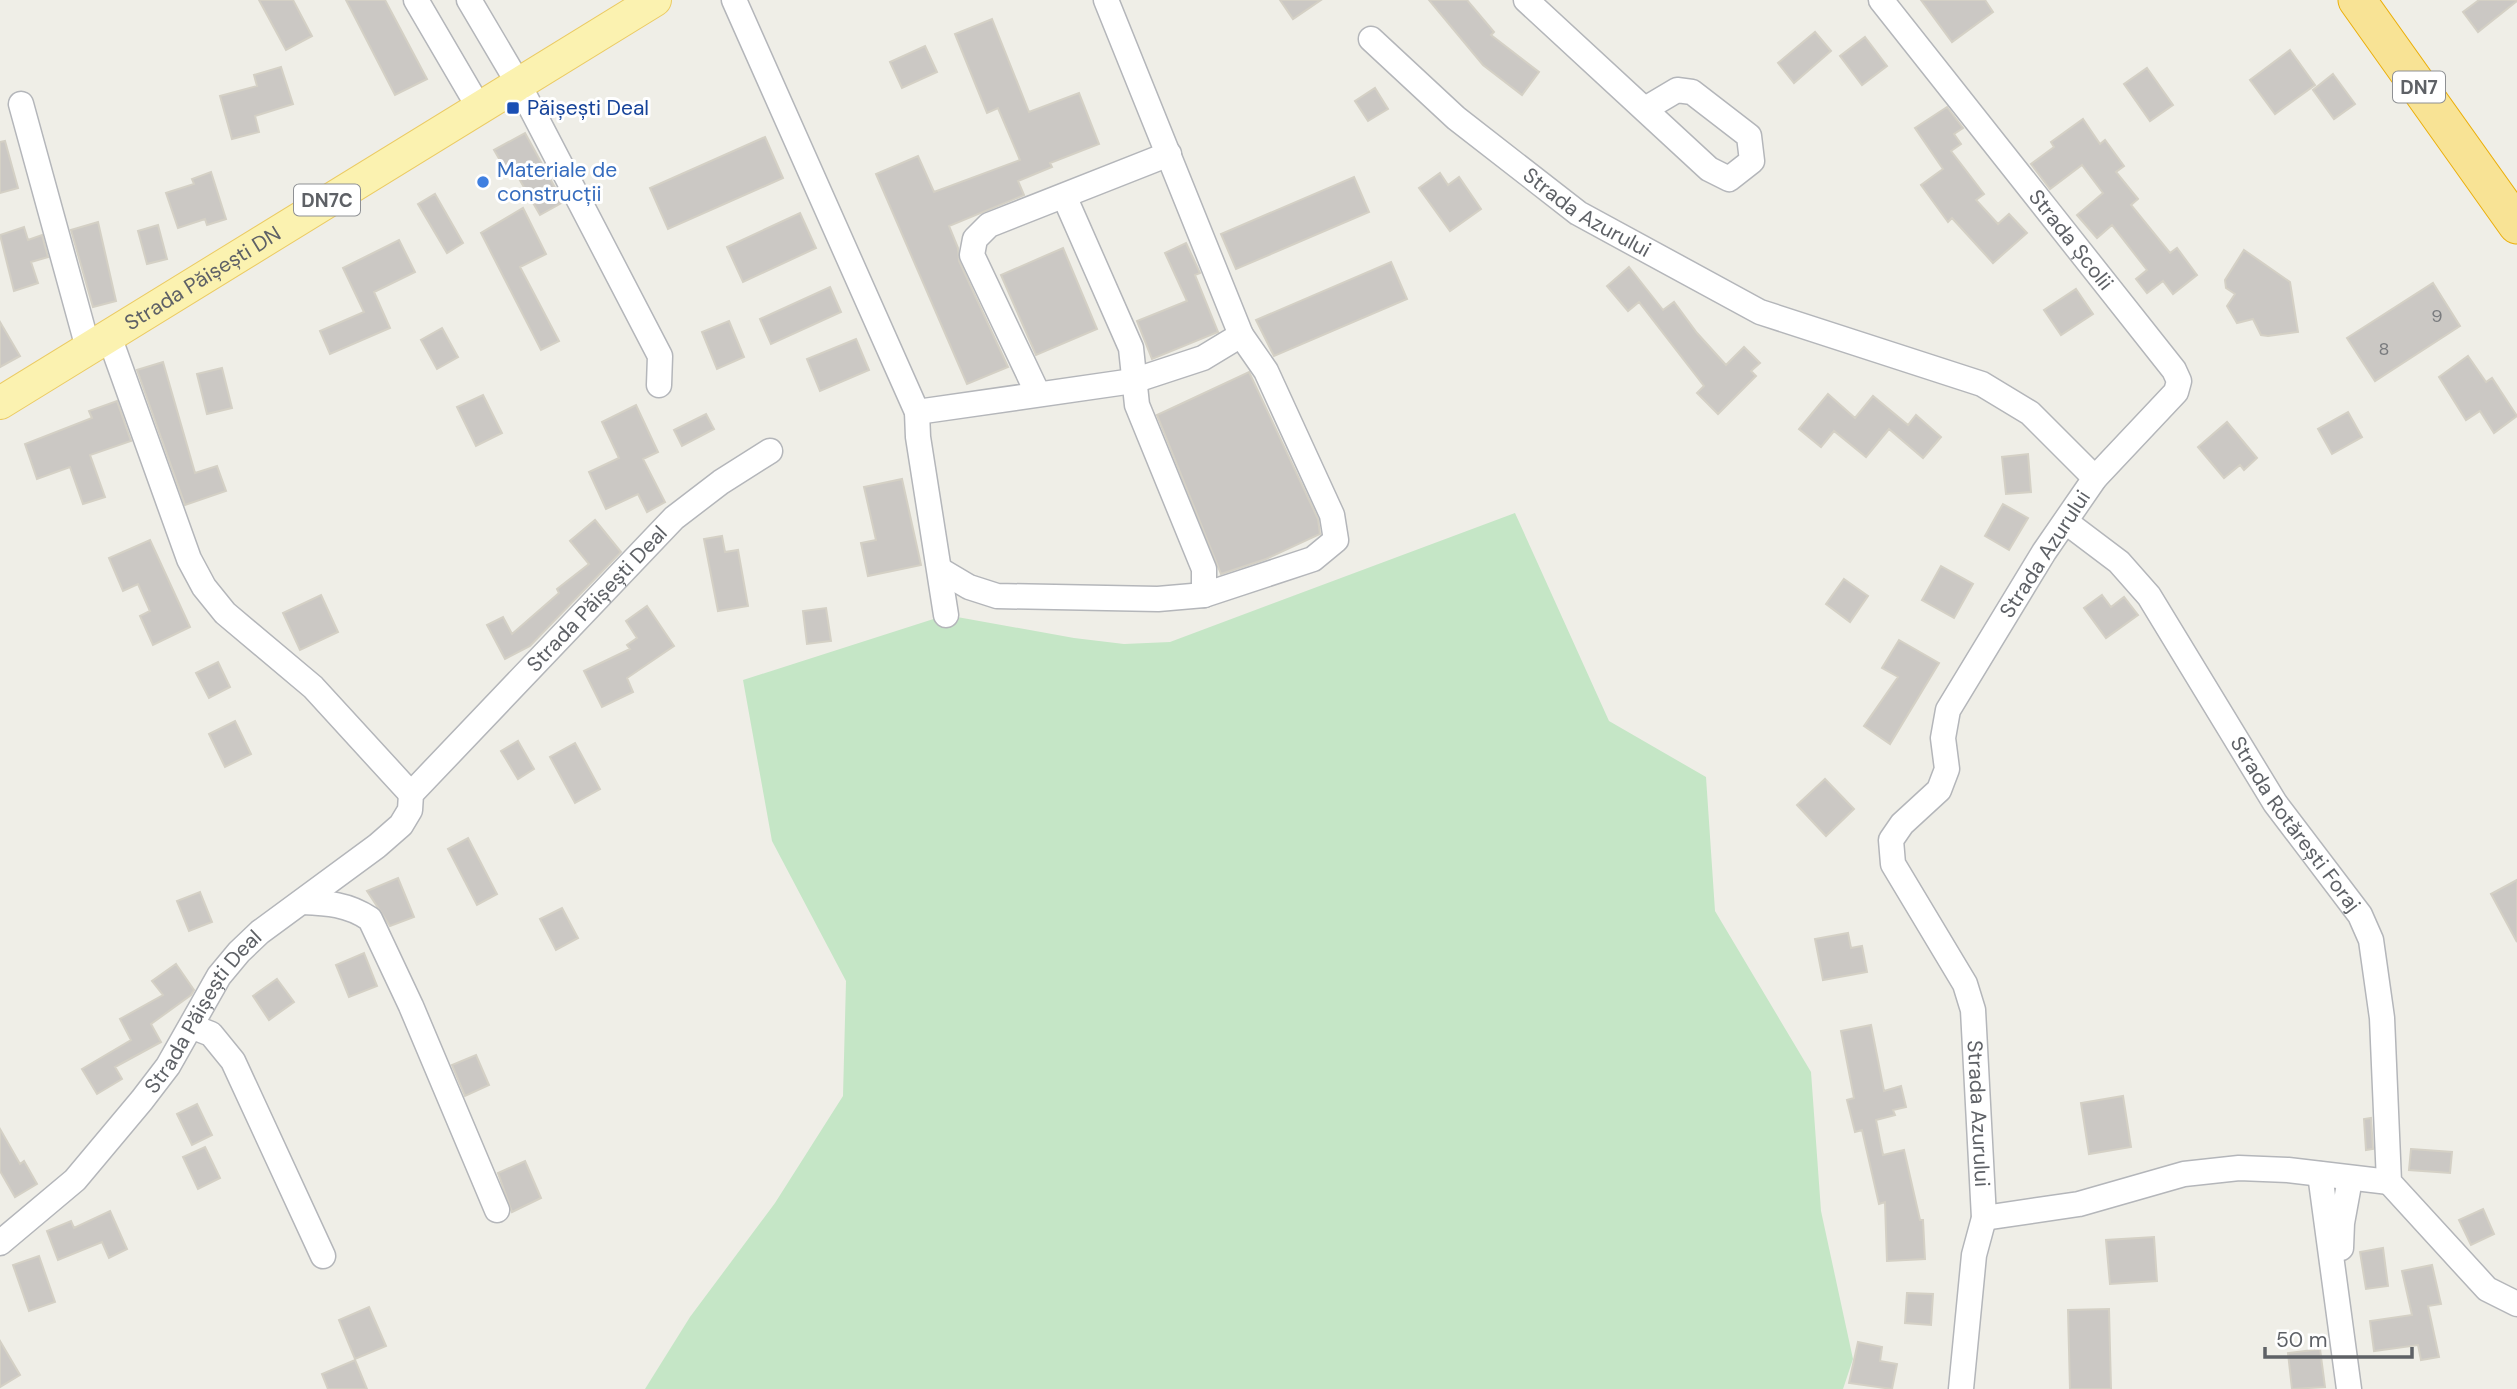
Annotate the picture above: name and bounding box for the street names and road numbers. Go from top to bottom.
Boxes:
road number: DN7 [2393,72,2445,102]
street label: Strada Azurului [1517,161,1656,264]
road number: DN7C [294,184,360,216]
street label: Strada Școlii [2022,184,2120,296]
street label: Strada Păișești DN [119,220,286,337]
street label: Strada Azurului [1993,485,2097,623]
street label: Strada Păișești Deal [521,520,673,678]
street label: Strada Rotărești Foraj [2224,731,2367,918]
street label: Strada Păișești Deal [138,924,268,1099]
street label: Strada Azurului [1961,1039,1996,1188]

